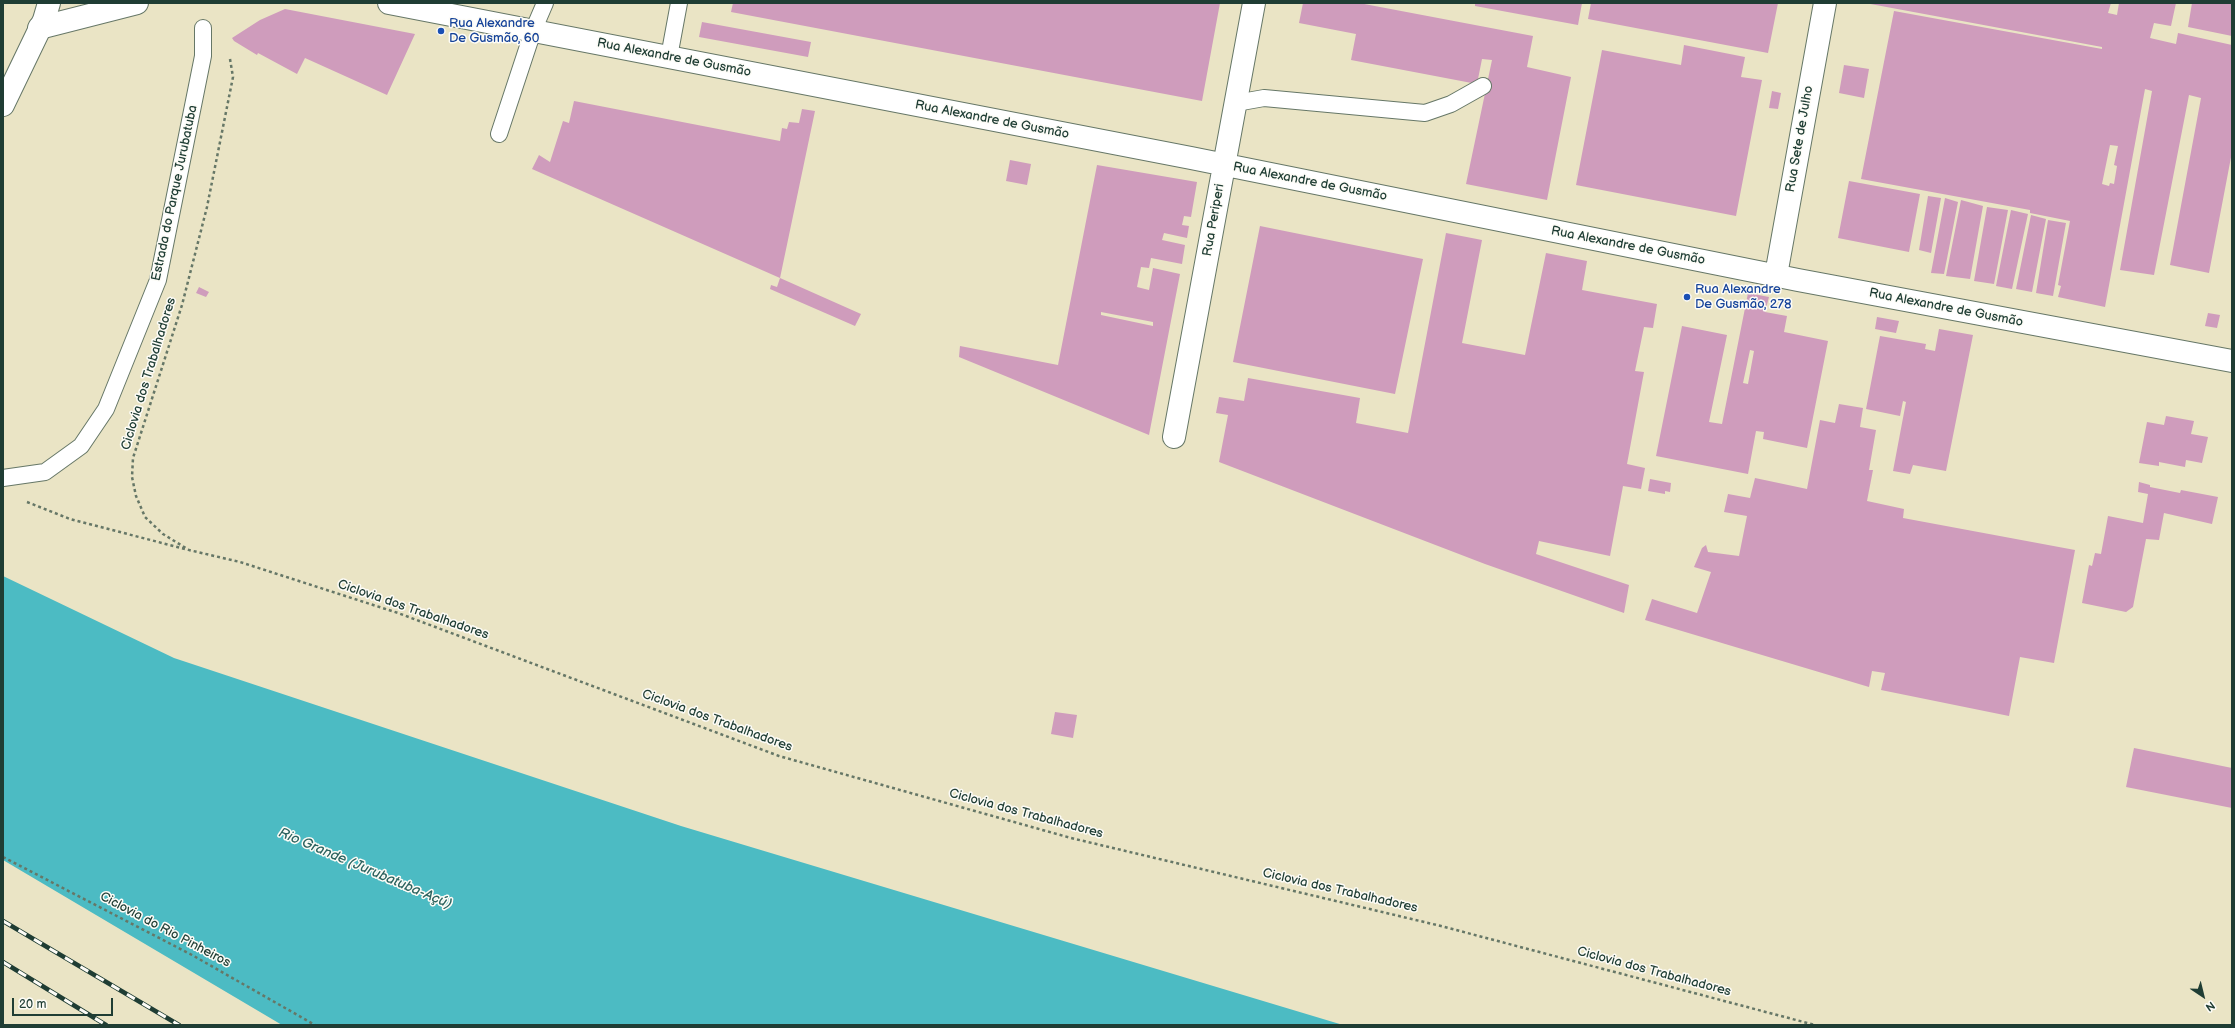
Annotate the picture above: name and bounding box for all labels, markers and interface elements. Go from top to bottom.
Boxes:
place label: Rua Alexandre De Gusmão, 60 [449,16,539,47]
marker: Rua Alexandre De Gusmão, 60 [436,26,446,36]
street label: Rua Alexandre de Gusmão [596,35,752,81]
street label: Rua Sete de Julho [1783,85,1817,193]
street label: Rua Alexandre de Gusmão [914,97,1070,143]
street label: Estrada do Parque Jurubatuba [149,104,201,282]
street label: Rua Alexandre de Gusmão [1232,159,1388,205]
street label: Rua Periperi [1200,182,1228,258]
street label: Rua Alexandre de Gusmão [1550,223,1706,269]
place label: Rua Alexandre De Gusmão, 278 [1695,282,1791,313]
street label: Rua Alexandre de Gusmão [1868,285,2024,331]
marker: Rua Alexandre De Gusmão, 278 [1682,292,1692,302]
street label: Ciclovia dos Trabalhadores [118,296,180,452]
street label: Ciclovia dos Trabalhadores [335,577,491,643]
street label: Ciclovia dos Trabalhadores [640,687,794,755]
street label: Ciclovia dos Trabalhadores [947,786,1105,842]
water label: Rio Grande (Jurubatuba-Açú) [276,825,454,913]
street label: Ciclovia dos Trabalhadores [1261,866,1419,916]
street label: Ciclovia do Rio Pinheiros [97,889,233,971]
street label: Ciclovia dos Trabalhadores [1575,944,1733,1000]
north arrow [2183,976,2223,1016]
scale bar [14,990,115,1016]
text: 20 m [19,997,46,1012]
text: N [2203,999,2217,1014]

